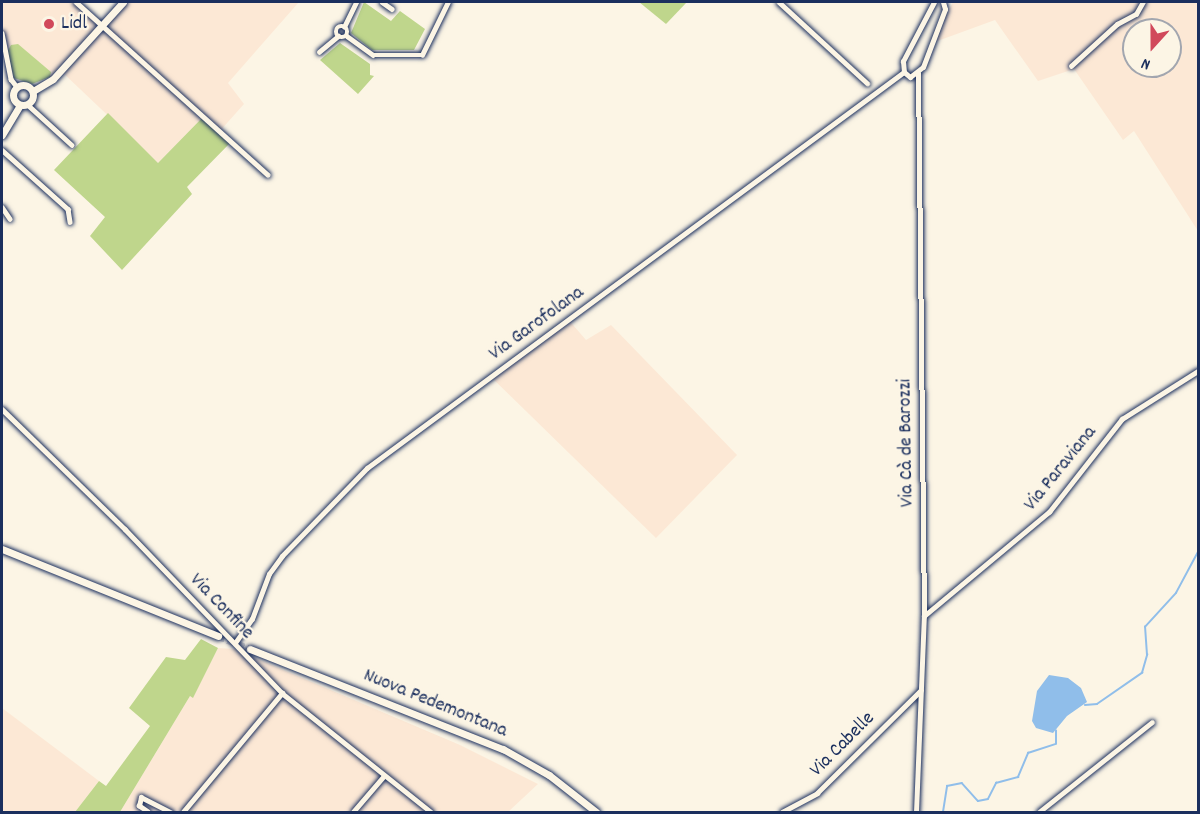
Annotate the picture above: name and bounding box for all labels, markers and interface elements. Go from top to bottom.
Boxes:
place label: Lidl [61,12,87,36]
marker: Lidl [42,17,56,31]
north arrow [1122,18,1182,78]
text: N [1138,51,1154,76]
street label: Via Garofolana [485,281,589,367]
street label: Via Cà de Barozzi [894,379,920,507]
street label: Via Paraviana [1019,422,1103,516]
street label: Via Confine [184,569,258,645]
street label: Nuova Pedemontana [360,664,510,744]
street label: Via Cabelle [805,707,881,783]

